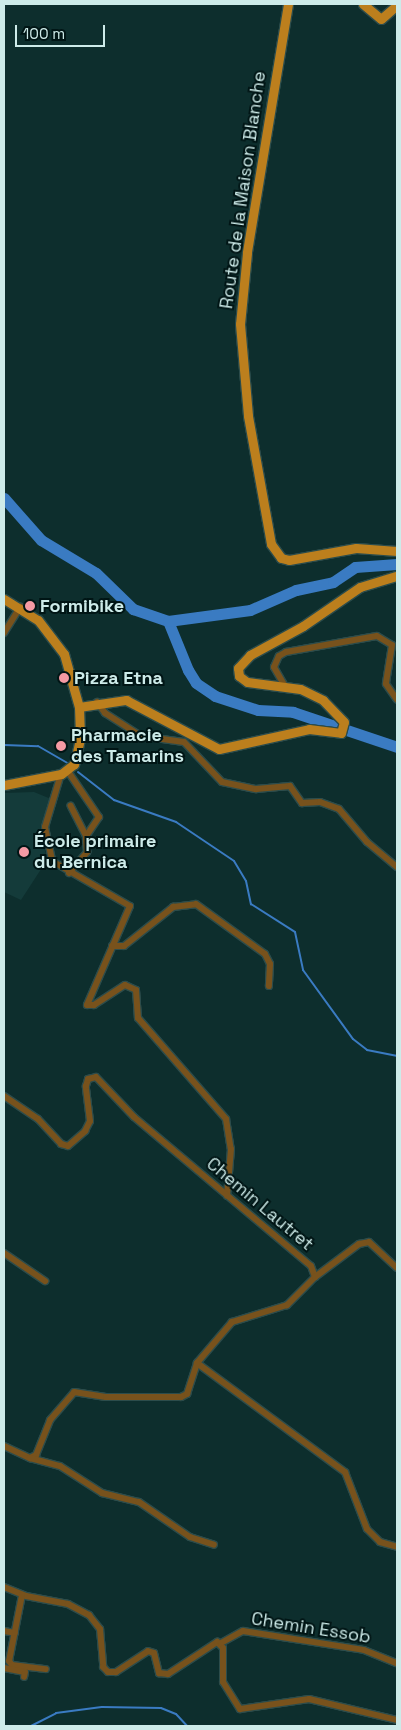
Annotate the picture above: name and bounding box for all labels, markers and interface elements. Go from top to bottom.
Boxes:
scale bar [18,15,108,47]
text: 100 m [23,24,65,43]
street label: Route de la Maison Blanche [216,70,270,310]
place label: Formibike [40,595,124,617]
marker: Formibike [24,600,36,612]
place label: Pizza Etna [74,667,163,689]
marker: Pizza Etna [58,672,70,684]
place label: Pharmacie des Tamarins [71,725,185,768]
marker: Pharmacie des Tamarins [55,740,67,752]
place label: École primaire du Bernica [34,831,156,874]
marker: École primaire du Bernica [18,846,30,858]
street label: Chemin Lautret [202,1153,318,1255]
street label: Chemin Essob [250,1608,372,1648]

